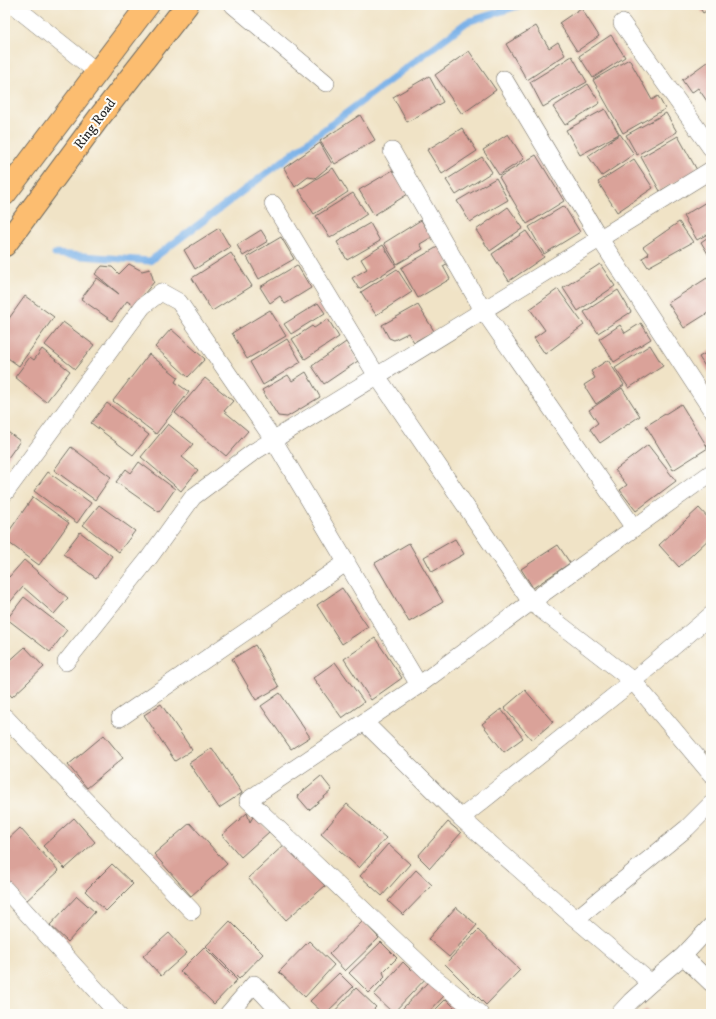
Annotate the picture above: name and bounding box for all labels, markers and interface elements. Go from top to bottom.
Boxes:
street label: Ring Road [70,95,120,153]

